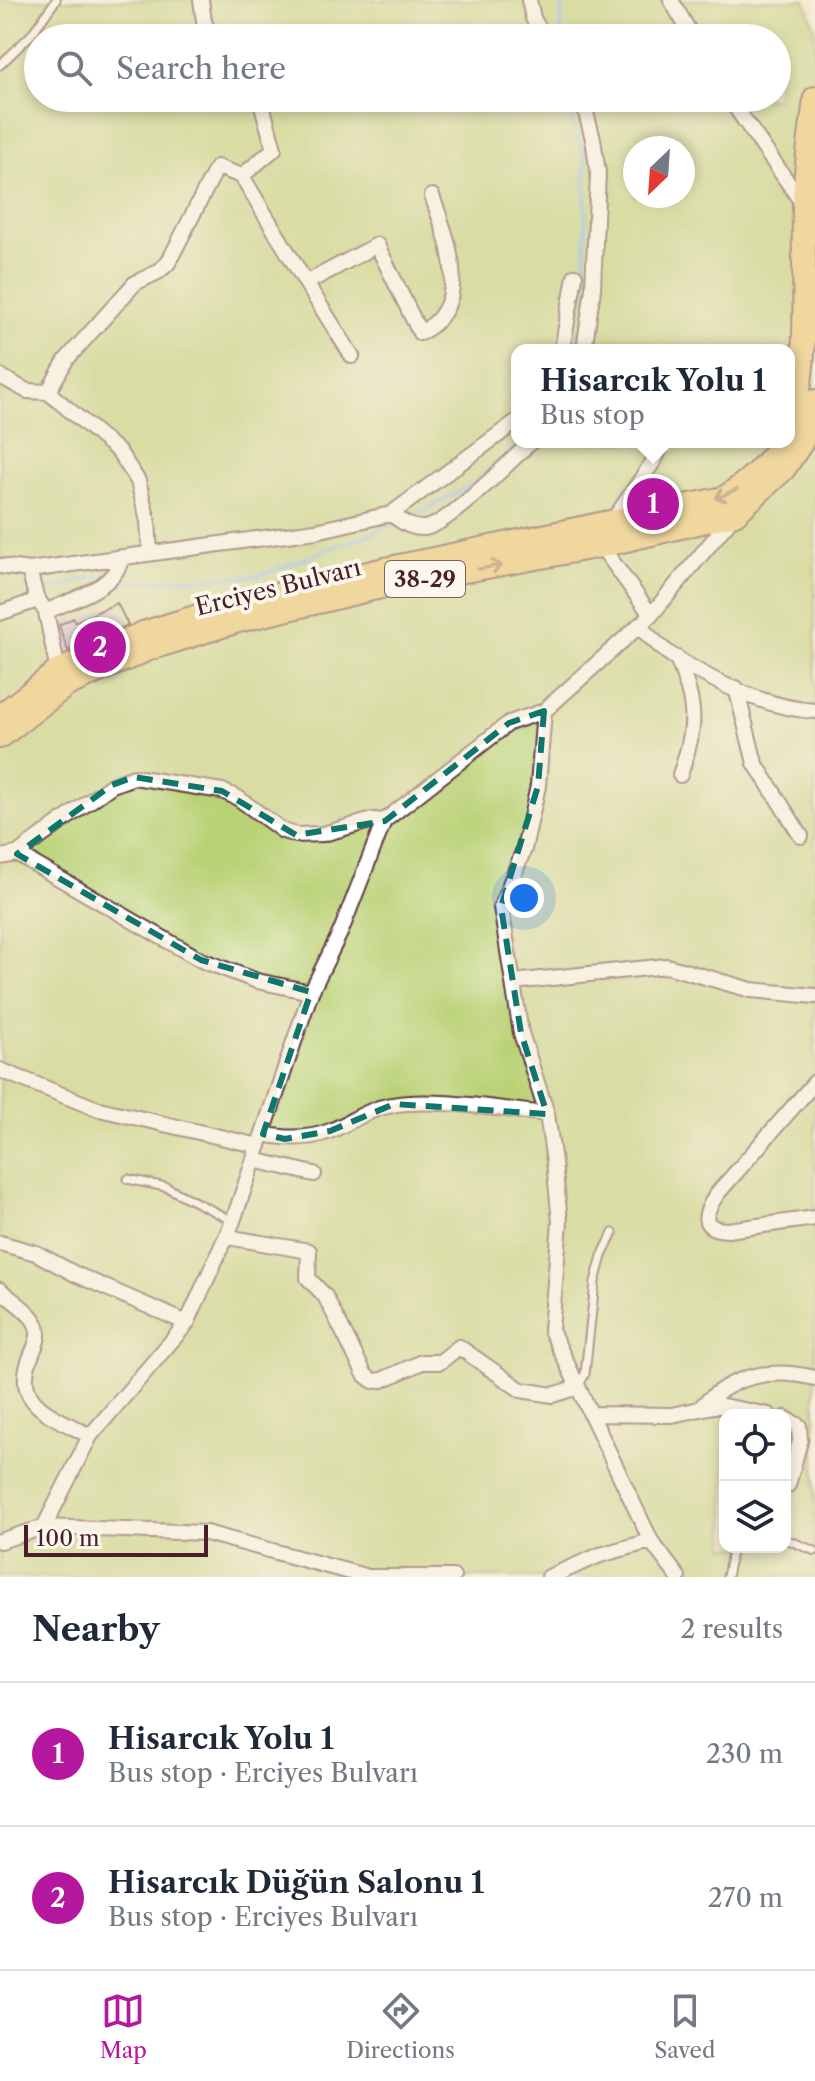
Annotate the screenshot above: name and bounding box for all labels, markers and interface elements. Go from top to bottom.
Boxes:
search box [24,24,791,112]
icon: search [52,46,96,90]
text: Search here [116,50,286,87]
north arrow [623,136,695,208]
popup [511,344,795,448]
text: Hisarcık Yolu 1 [540,362,766,399]
text: Bus stop [540,399,645,431]
pin: 1 [627,474,679,534]
one-way arrow [715,487,739,502]
street label: Erciyes Bulvarı [192,552,364,622]
one-way arrow [477,558,503,573]
road number: 38-29 [385,561,465,597]
pin: 2 [74,617,126,677]
your location [504,878,544,918]
map controls [719,1409,791,1553]
button: locate [719,1409,791,1481]
button: layers [719,1481,791,1553]
scale bar [24,1521,208,1557]
text: 100 m [36,1525,99,1552]
text: Nearby [32,1608,160,1650]
text: 2 results [680,1613,783,1645]
text: Hisarcık Yolu 1 [108,1720,334,1757]
text: 1 [52,1738,64,1770]
text: 230 m [706,1738,783,1770]
text: Bus stop · Erciyes Bulvarı [108,1757,418,1789]
text: Hisarcık Düğün Salonu 1 [108,1864,484,1901]
text: 2 [50,1882,66,1914]
text: 270 m [708,1882,783,1914]
text: Bus stop · Erciyes Bulvarı [108,1901,418,1933]
tab: Map [100,1989,147,2064]
tab: Directions [346,1989,455,2064]
tab: Saved [654,1989,715,2064]

